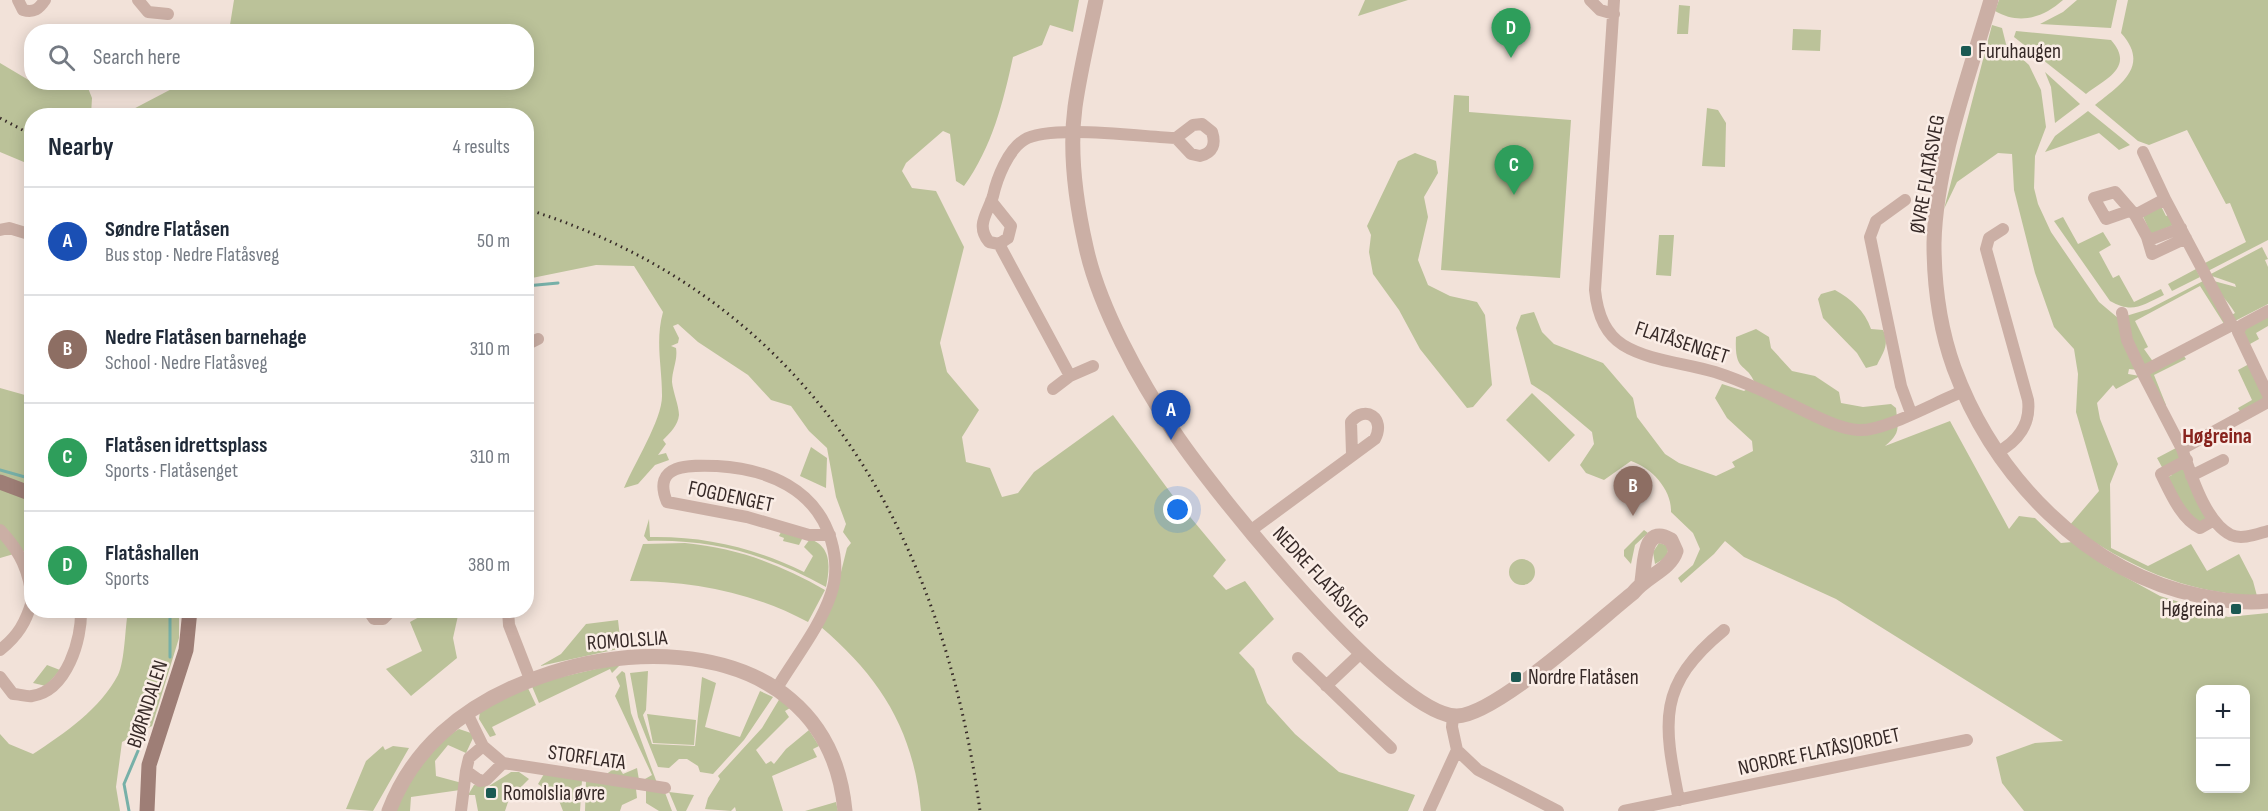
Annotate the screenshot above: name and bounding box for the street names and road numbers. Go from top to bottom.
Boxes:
street label: ØVRE FLATÅSVEG [1905,113,1950,235]
street label: FLATÅSENGET [1632,316,1732,370]
street label: FOGDENGET [686,475,776,518]
street label: NEDRE FLATÅSVEG [1267,521,1374,633]
street label: ROMOLSLIA [586,625,669,656]
street label: BJØRNDALEN [122,657,173,751]
street label: NORDRE FLATÅSJORDET [1736,722,1903,781]
street label: STORFLATA [547,740,628,775]

